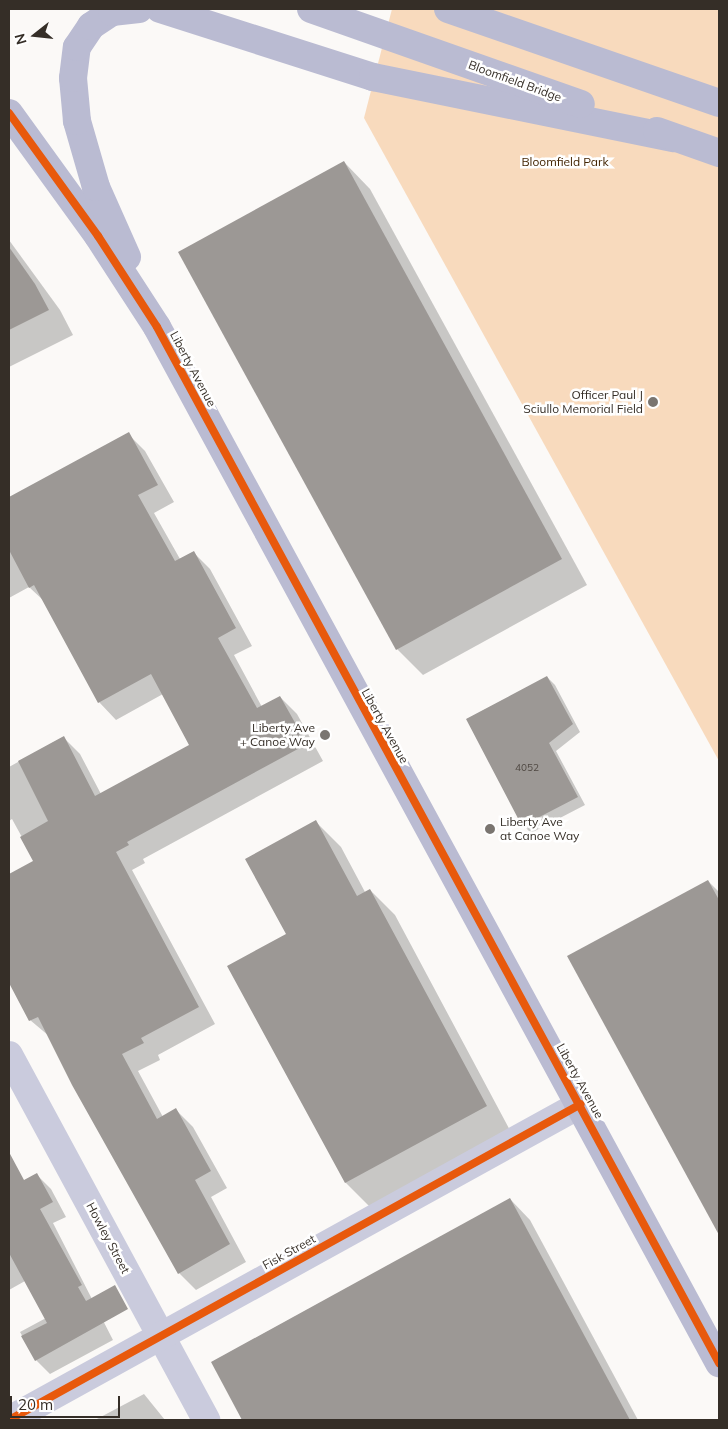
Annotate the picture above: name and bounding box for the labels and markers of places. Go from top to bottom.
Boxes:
place label: Officer Paul J Sciullo Memorial Field [523,388,643,416]
marker: Officer Paul J Sciullo Memorial Field [647,396,659,408]
place label: Liberty Ave + Canoe Way [240,721,315,749]
marker: Liberty Ave + Canoe Way [319,729,331,741]
place label: Liberty Ave at Canoe Way [500,815,579,843]
marker: Liberty Ave at Canoe Way [484,823,496,835]

